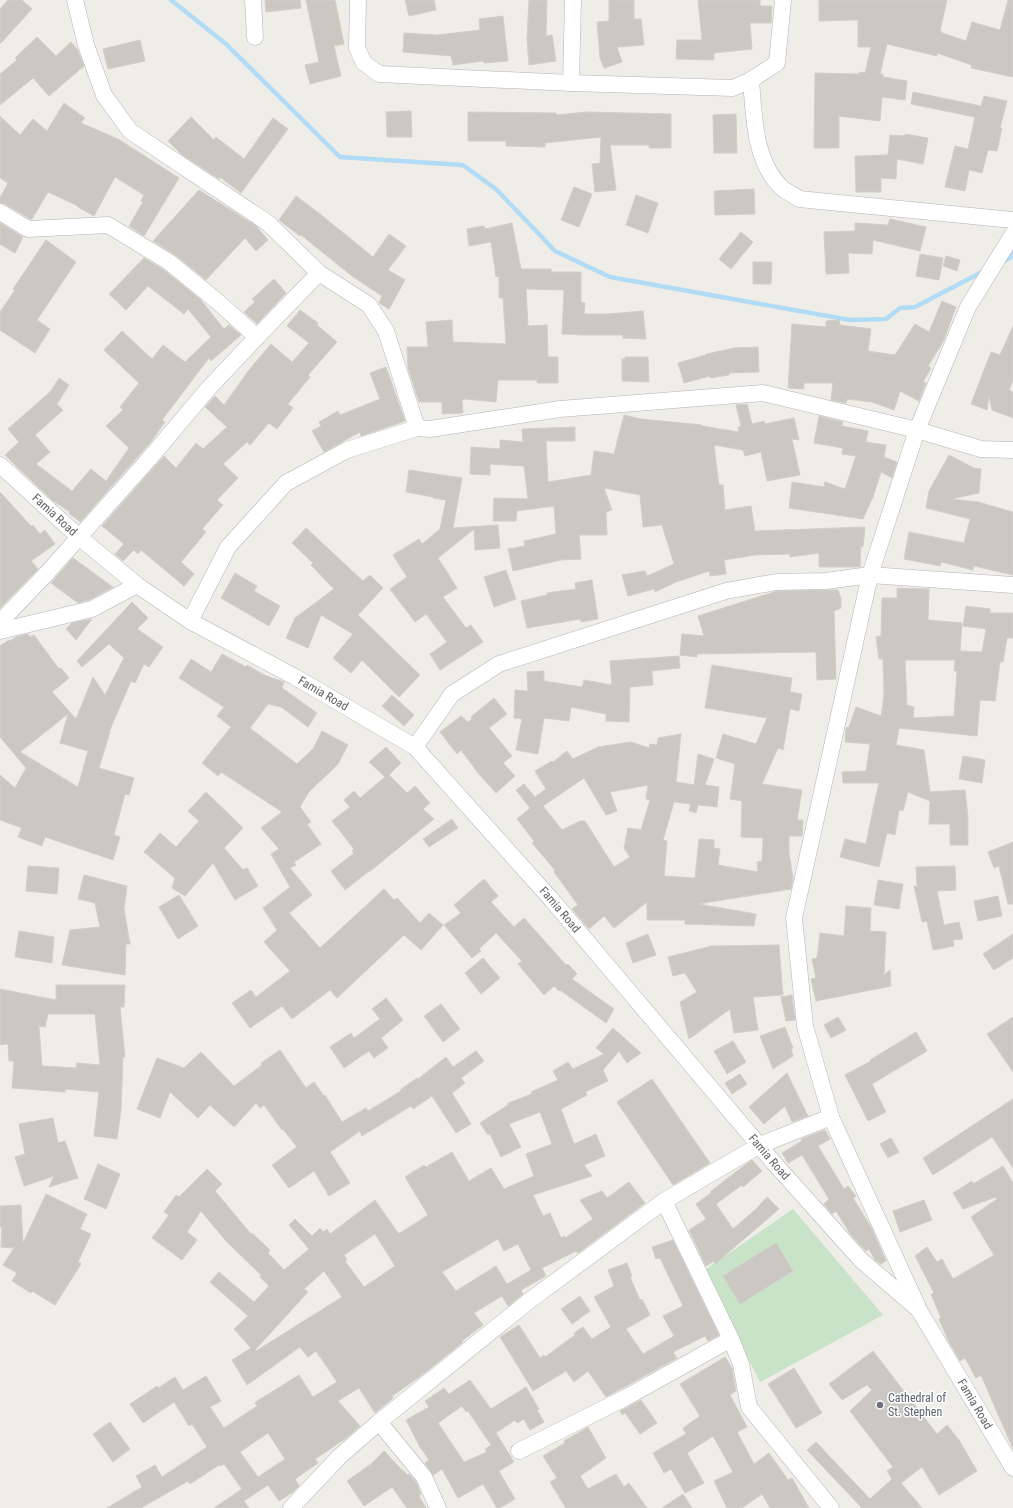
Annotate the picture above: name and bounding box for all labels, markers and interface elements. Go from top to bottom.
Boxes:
street label: Famia Road [29,491,80,539]
street label: Famia Road [296,673,351,714]
street label: Famia Road [536,884,583,935]
street label: Famia Road [746,1131,793,1183]
street label: Famia Road [955,1376,995,1432]
place label: Cathedral of St. Stephen [888,1391,946,1419]
marker: Cathedral of St. Stephen [875,1400,885,1410]

